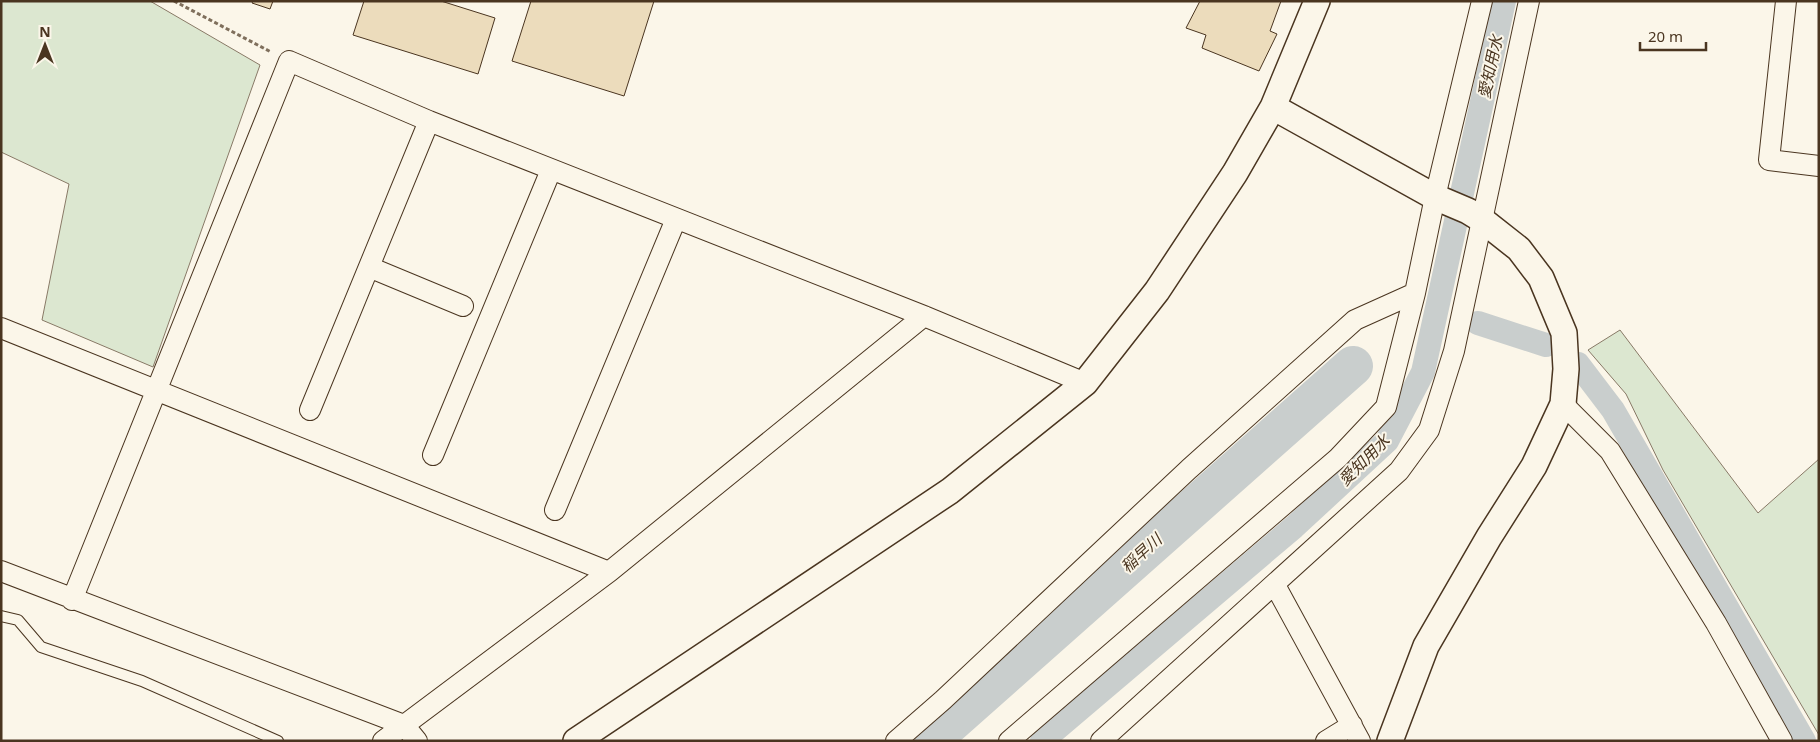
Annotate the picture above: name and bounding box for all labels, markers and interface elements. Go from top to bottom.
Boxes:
north arrow [20,20,70,70]
scale bar [1640,20,1706,52]
text: N [39,22,51,41]
text: 20 m [1648,26,1683,46]
water label: 愛知用水 [1473,31,1508,101]
water label: 愛知用水 [1334,428,1396,490]
water label: 稲早川 [1116,527,1168,577]

